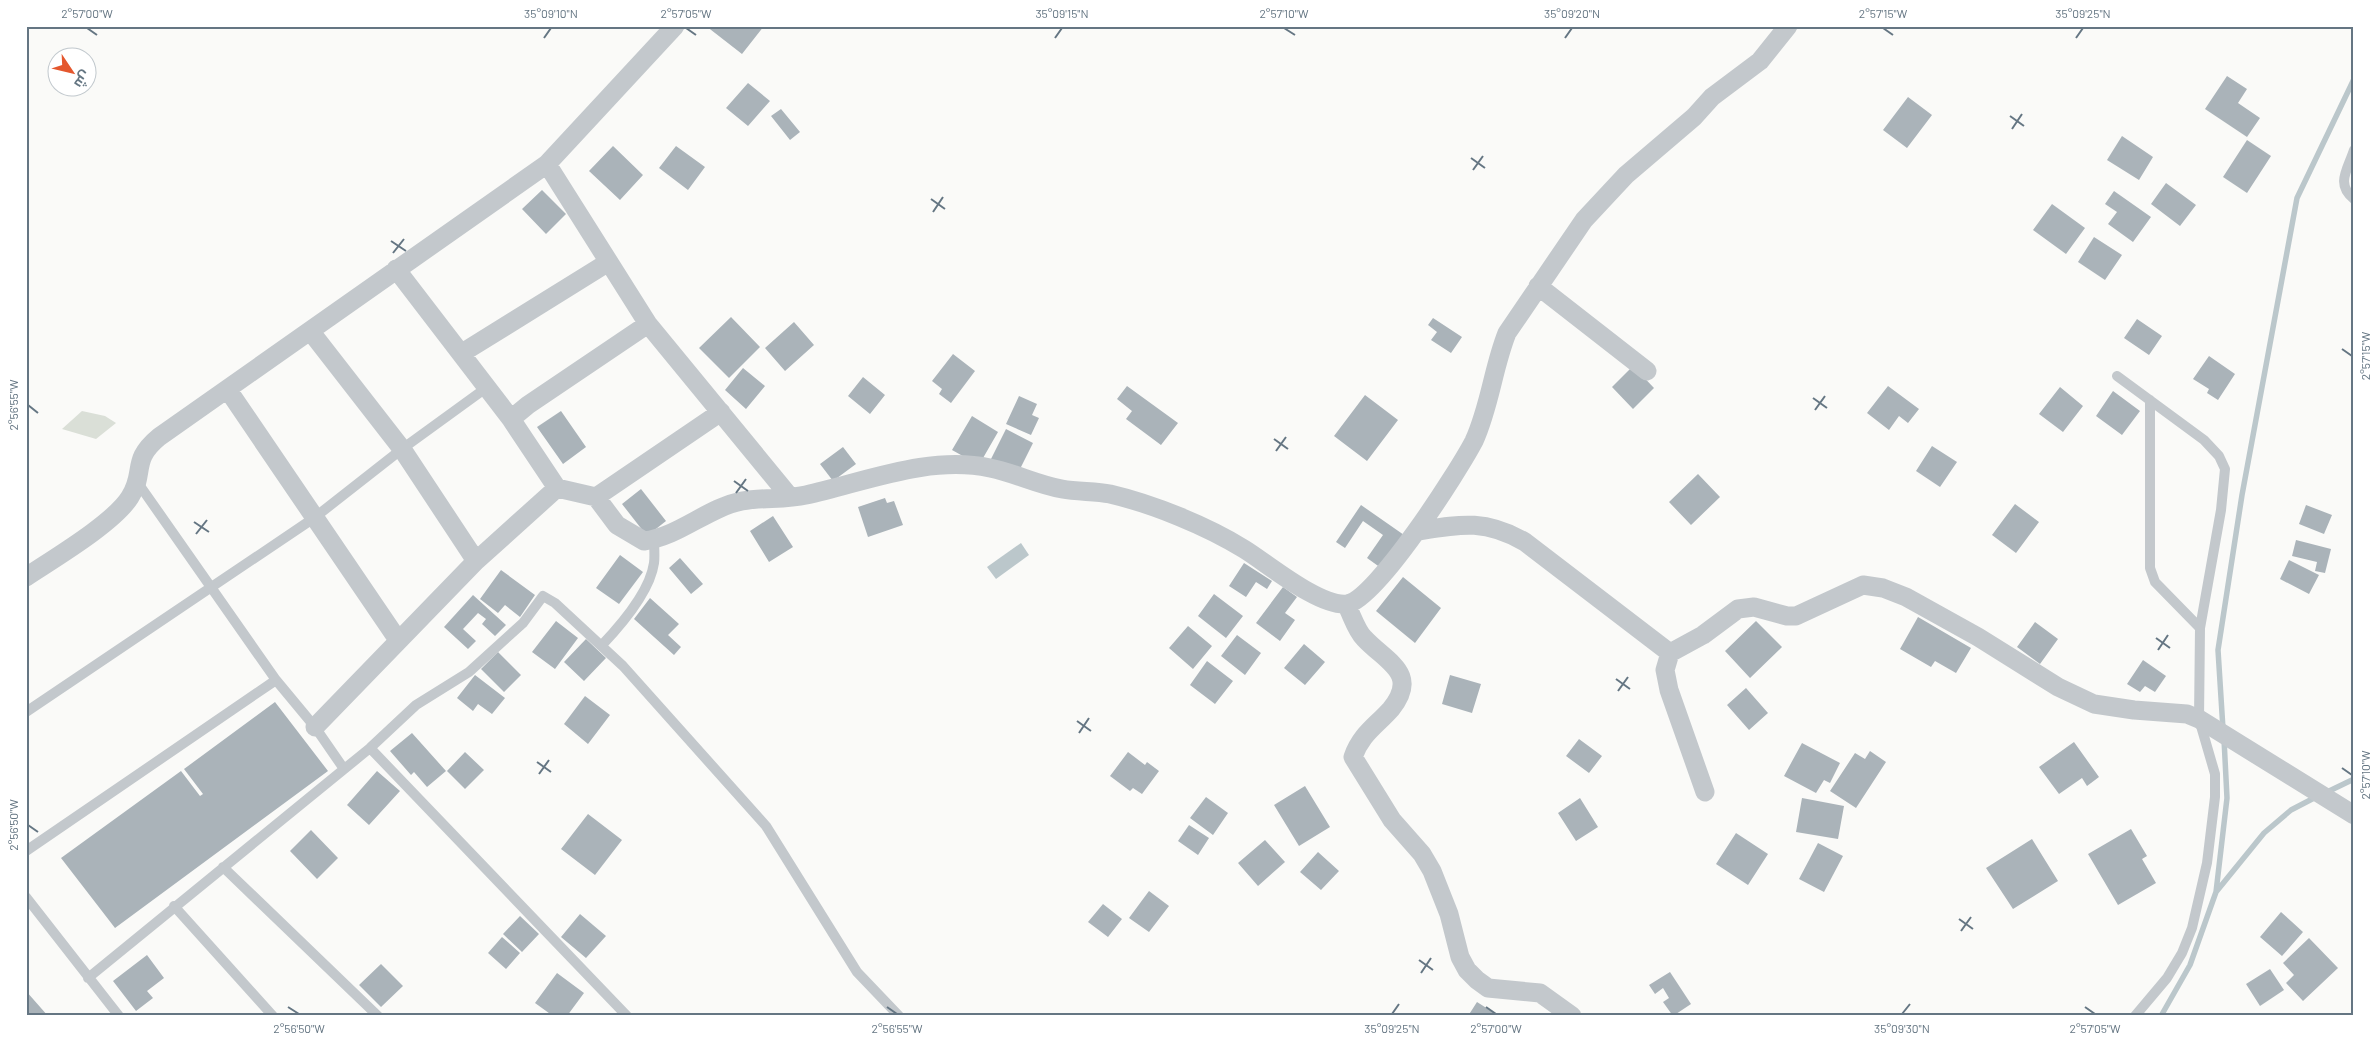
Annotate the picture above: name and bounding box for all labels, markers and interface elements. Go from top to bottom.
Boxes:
text: 2°57'00"W [61,6,113,20]
text: 35°09'10"N [524,6,578,20]
text: 2°57'05"W [660,6,712,20]
text: 35°09'15"N [1035,6,1089,20]
text: 2°57'10"W [1259,6,1309,20]
text: 35°09'20"N [1544,6,1600,20]
text: 2°57'15"W [1859,6,1908,20]
text: 35°09'25"N [2055,6,2111,20]
north arrow [48,48,98,98]
text: ش [70,67,95,92]
text: 2°57'15"W [2358,331,2372,380]
text: 2°56'55"W [6,379,20,430]
text: 2°57'10"W [2358,750,2372,800]
text: 2°56'50"W [6,799,20,851]
text: 2°56'50"W [273,1021,325,1035]
text: 2°56'55"W [872,1021,923,1035]
text: 35°09'25"N [1364,1021,1420,1035]
text: 2°57'00"W [1470,1021,1522,1035]
text: 35°09'30"N [1874,1021,1930,1035]
text: 2°57'05"W [2069,1021,2121,1035]

